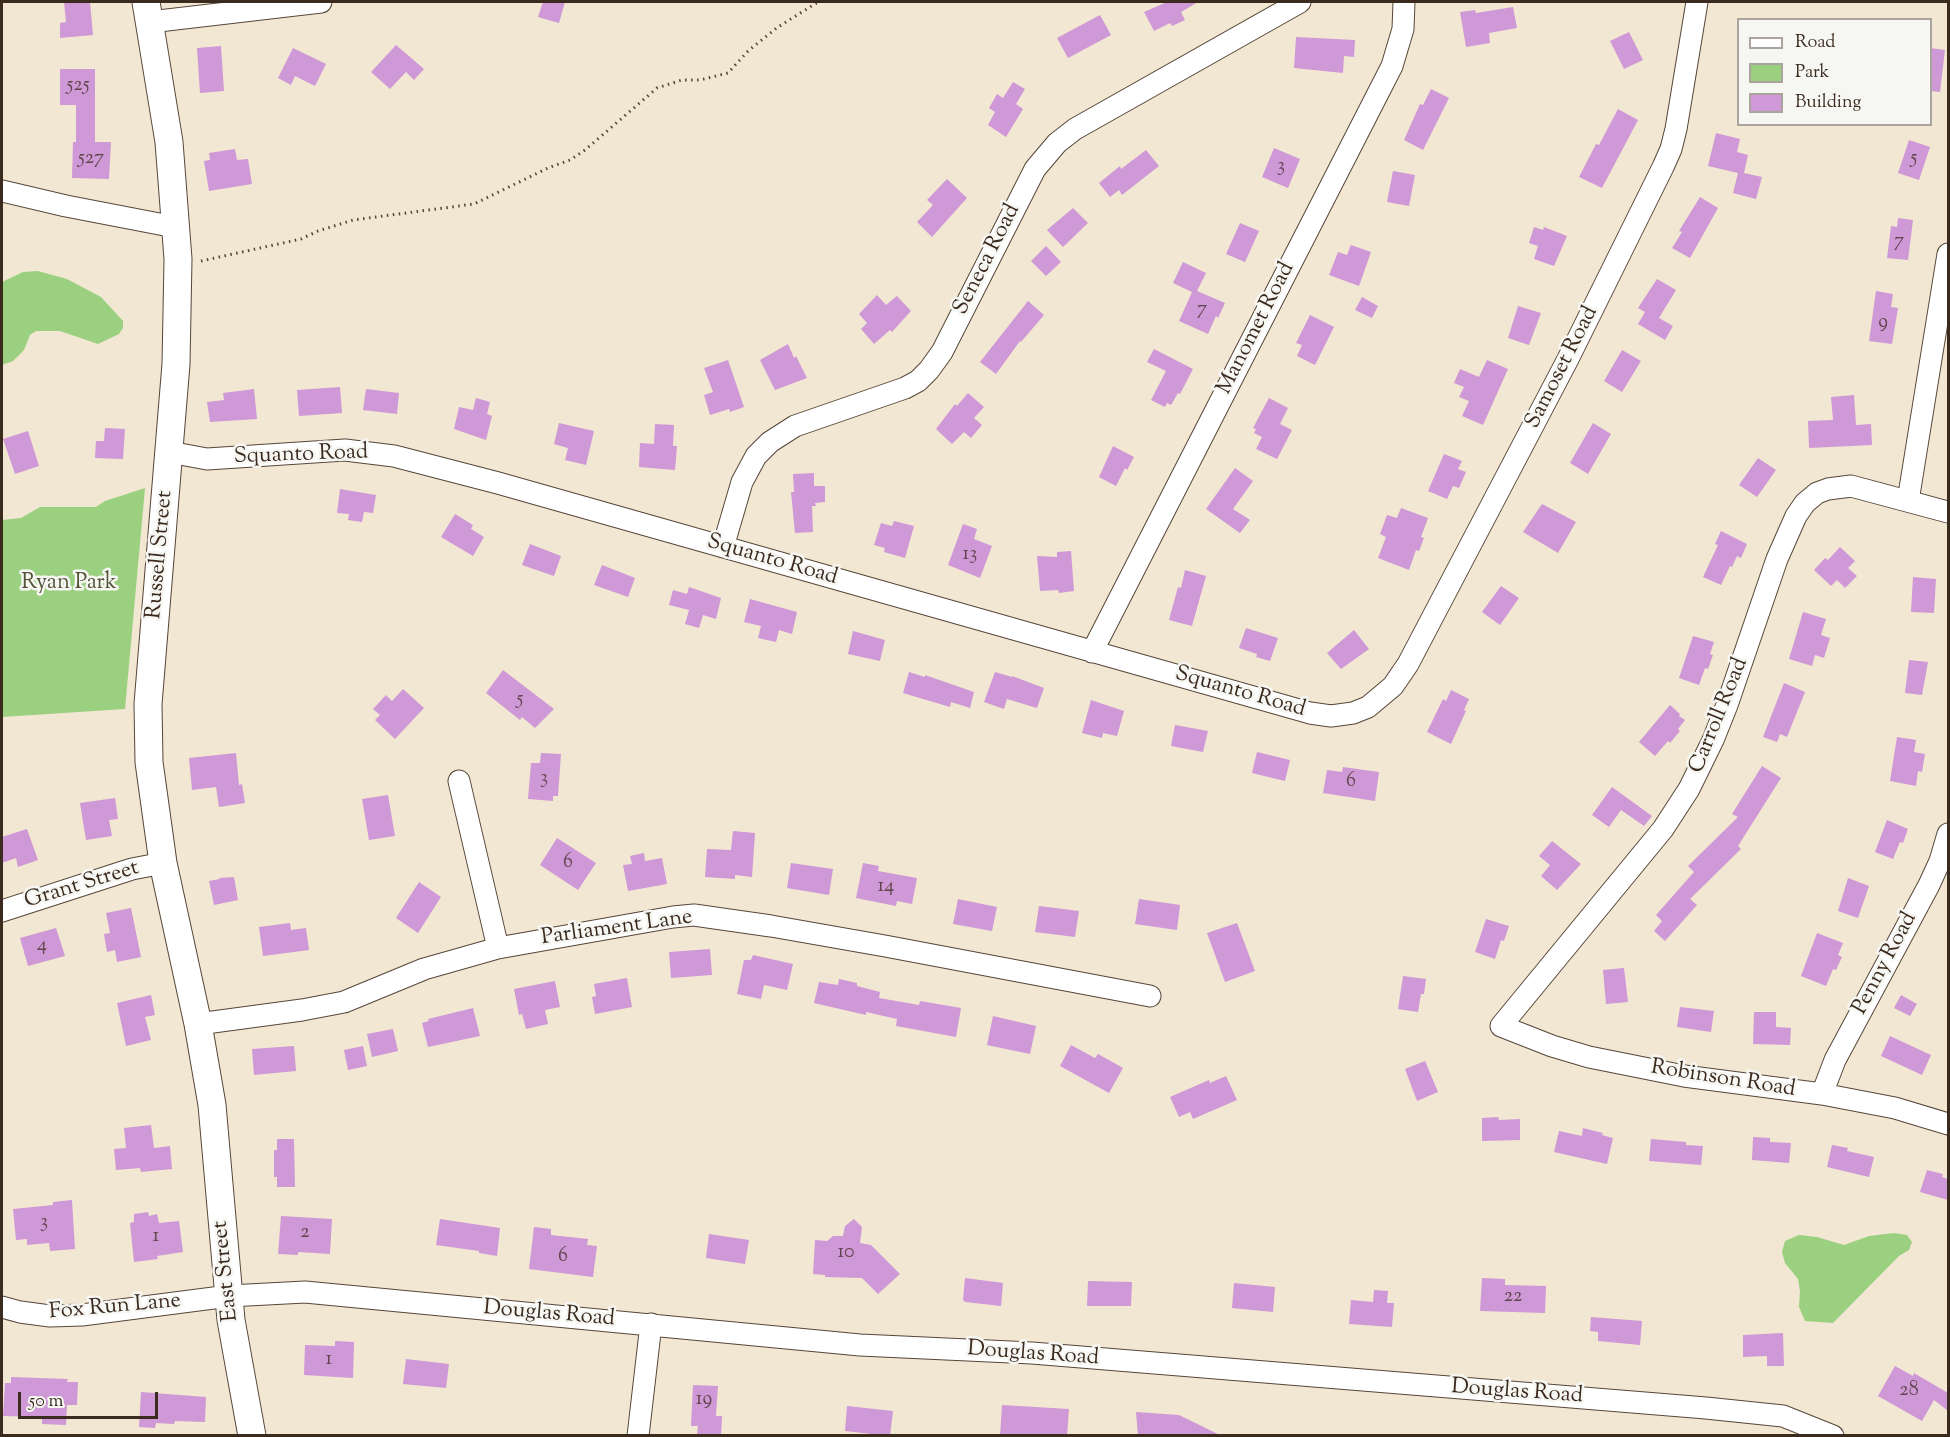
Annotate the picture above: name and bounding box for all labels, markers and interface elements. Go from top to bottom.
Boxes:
legend [1737,18,1932,126]
text: Road [1795,30,1835,56]
text: Park [1795,60,1829,86]
house number: 525 [66,75,90,99]
text: Building [1795,90,1861,116]
house number: 527 [78,148,104,172]
house number: 5 [1911,148,1917,172]
house number: 3 [1277,156,1285,180]
street label: Seneca Road [949,200,1027,320]
house number: 7 [1894,231,1904,255]
street label: Manomet Road [1212,258,1302,400]
house number: 7 [1197,299,1207,323]
street label: Samoset Road [1521,302,1605,434]
house number: 9 [1878,312,1888,336]
street label: Squanto Road [233,440,369,472]
street label: Russell Street [142,490,180,620]
street label: Squanto Road [704,530,840,592]
house number: 13 [963,544,977,568]
park label: Ryan Park [21,571,117,597]
street label: Carroll Road [1685,654,1755,778]
street label: Squanto Road [1172,662,1308,724]
house number: 5 [517,689,523,713]
house number: 3 [540,768,548,792]
house number: 6 [1346,771,1356,795]
house number: 6 [563,852,573,876]
street label: Grant Street [22,856,142,916]
house number: 14 [878,876,894,900]
street label: Parliament Lane [540,905,694,953]
street label: Penny Road [1848,908,1924,1020]
house number: 4 [37,935,47,959]
street label: Robinson Road [1649,1056,1797,1104]
house number: 3 [40,1212,48,1236]
street label: East Street [209,1219,245,1323]
house number: 2 [300,1222,310,1246]
house number: 1 [153,1226,159,1250]
house number: 10 [837,1242,855,1266]
house number: 6 [558,1246,568,1270]
house number: 22 [1504,1286,1522,1310]
street label: Fox Run Lane [48,1289,182,1327]
street label: Douglas Road [482,1296,616,1334]
street label: Douglas Road [966,1337,1100,1373]
house number: 1 [326,1349,332,1373]
street label: Douglas Road [1450,1375,1584,1411]
scale bar [21,1380,160,1418]
house number: 28 [1899,1380,1919,1404]
text: 50 m [29,1389,63,1415]
house number: 19 [696,1389,712,1413]

